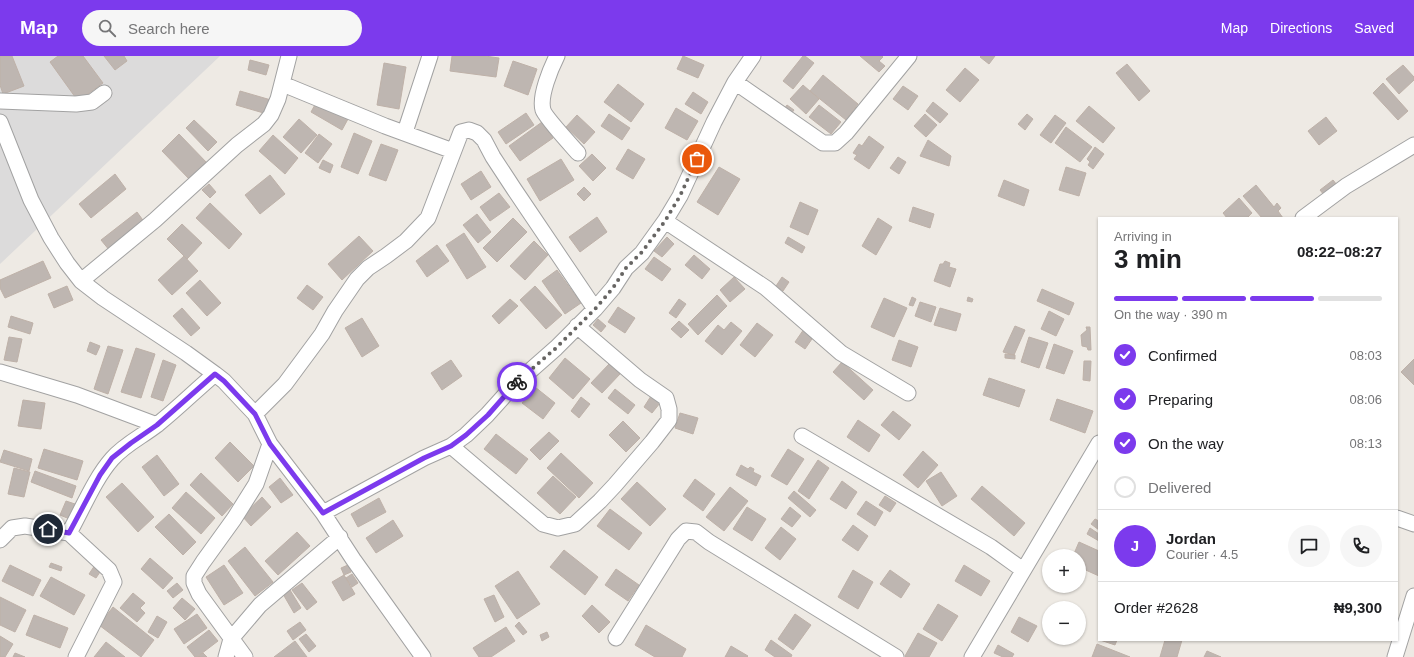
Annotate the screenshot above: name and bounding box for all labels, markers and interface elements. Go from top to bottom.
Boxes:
search box [82,10,362,46]
text: Map [20,17,58,38]
icon: search [96,17,118,39]
text: Search here [128,20,210,37]
text: Map [1221,20,1248,36]
text: Directions [1270,20,1332,36]
text: Saved [1354,20,1394,36]
pin [680,142,714,176]
icon: bag [686,148,708,170]
text: Arriving in [1114,229,1172,244]
text: 08:22–08:27 [1297,243,1382,260]
text: 3 min [1114,244,1182,274]
text: On the way · 390 m [1114,307,1227,322]
icon: check [1114,344,1136,366]
text: Confirmed [1148,347,1217,364]
text: 08:03 [1349,348,1382,363]
courier [497,362,537,402]
icon: bike [506,371,528,393]
icon: check [1114,388,1136,410]
text: Preparing [1148,391,1213,408]
text: 08:06 [1349,392,1382,407]
icon: check [1114,432,1136,454]
text: On the way [1148,435,1224,452]
text: 08:13 [1349,436,1382,451]
text: Delivered [1148,479,1211,496]
pin [31,512,65,546]
icon: home [37,518,59,540]
button: chat [1288,525,1330,567]
button: phone [1340,525,1382,567]
text: Jordan [1166,530,1216,547]
text: J [1131,537,1139,554]
text: Courier · 4.5 [1166,547,1238,562]
map controls [1042,549,1086,645]
button: + [1042,549,1086,593]
text: Order #2628 [1114,599,1198,616]
text: ₦9,300 [1334,599,1382,616]
button: − [1042,601,1086,645]

